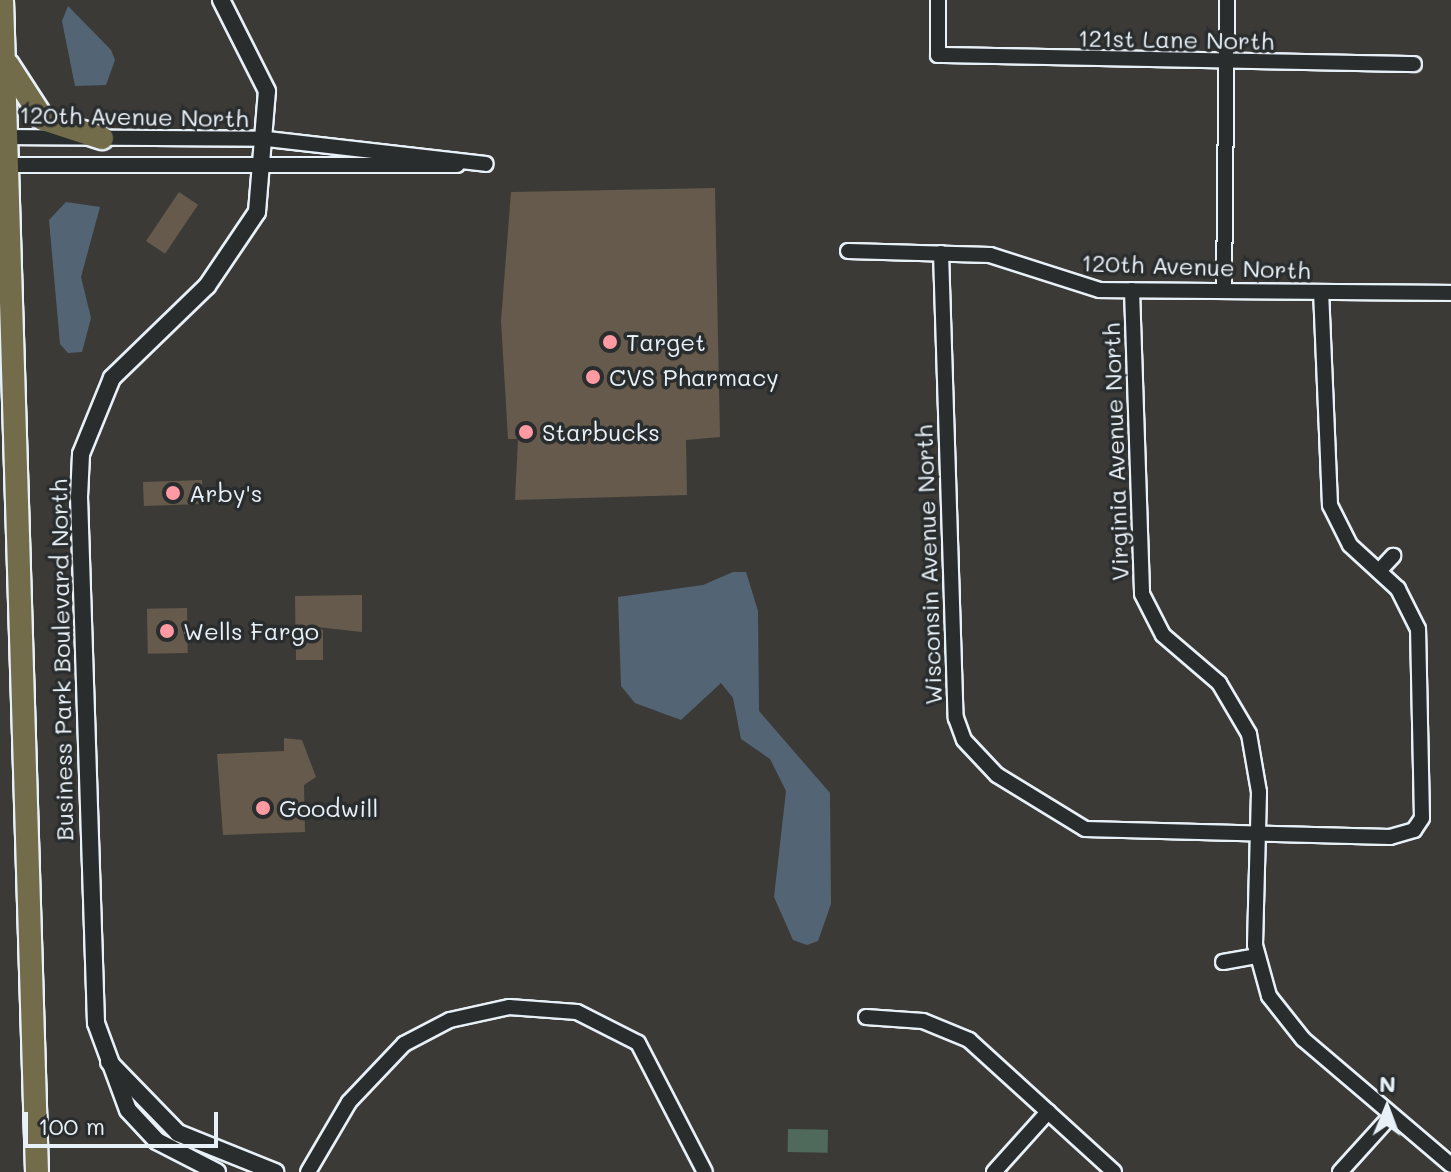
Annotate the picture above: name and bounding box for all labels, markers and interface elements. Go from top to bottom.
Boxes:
street label: 121st Lane North [1078,23,1274,55]
street label: 120th Avenue North [19,100,249,132]
street label: 120th Avenue North [1081,248,1311,284]
street label: Virginia Avenue North [1096,322,1134,582]
place label: Target [626,328,706,356]
marker: Target [601,333,619,351]
place label: CVS Pharmacy [609,363,779,391]
marker: CVS Pharmacy [584,368,602,386]
place label: Starbucks [542,418,660,446]
marker: Starbucks [517,423,535,441]
street label: Wisconsin Avenue North [909,424,947,706]
street label: Business Park Boulevard North [43,479,79,841]
place label: Arby's [189,479,262,507]
marker: Arby's [164,484,182,502]
place label: Wells Fargo [183,617,319,645]
marker: Wells Fargo [158,622,176,640]
place label: Goodwill [279,794,378,822]
marker: Goodwill [254,799,272,817]
north arrow [1347,1068,1427,1148]
text: N [1379,1069,1396,1098]
scale bar [28,1096,222,1146]
text: 100 m [38,1110,105,1141]

